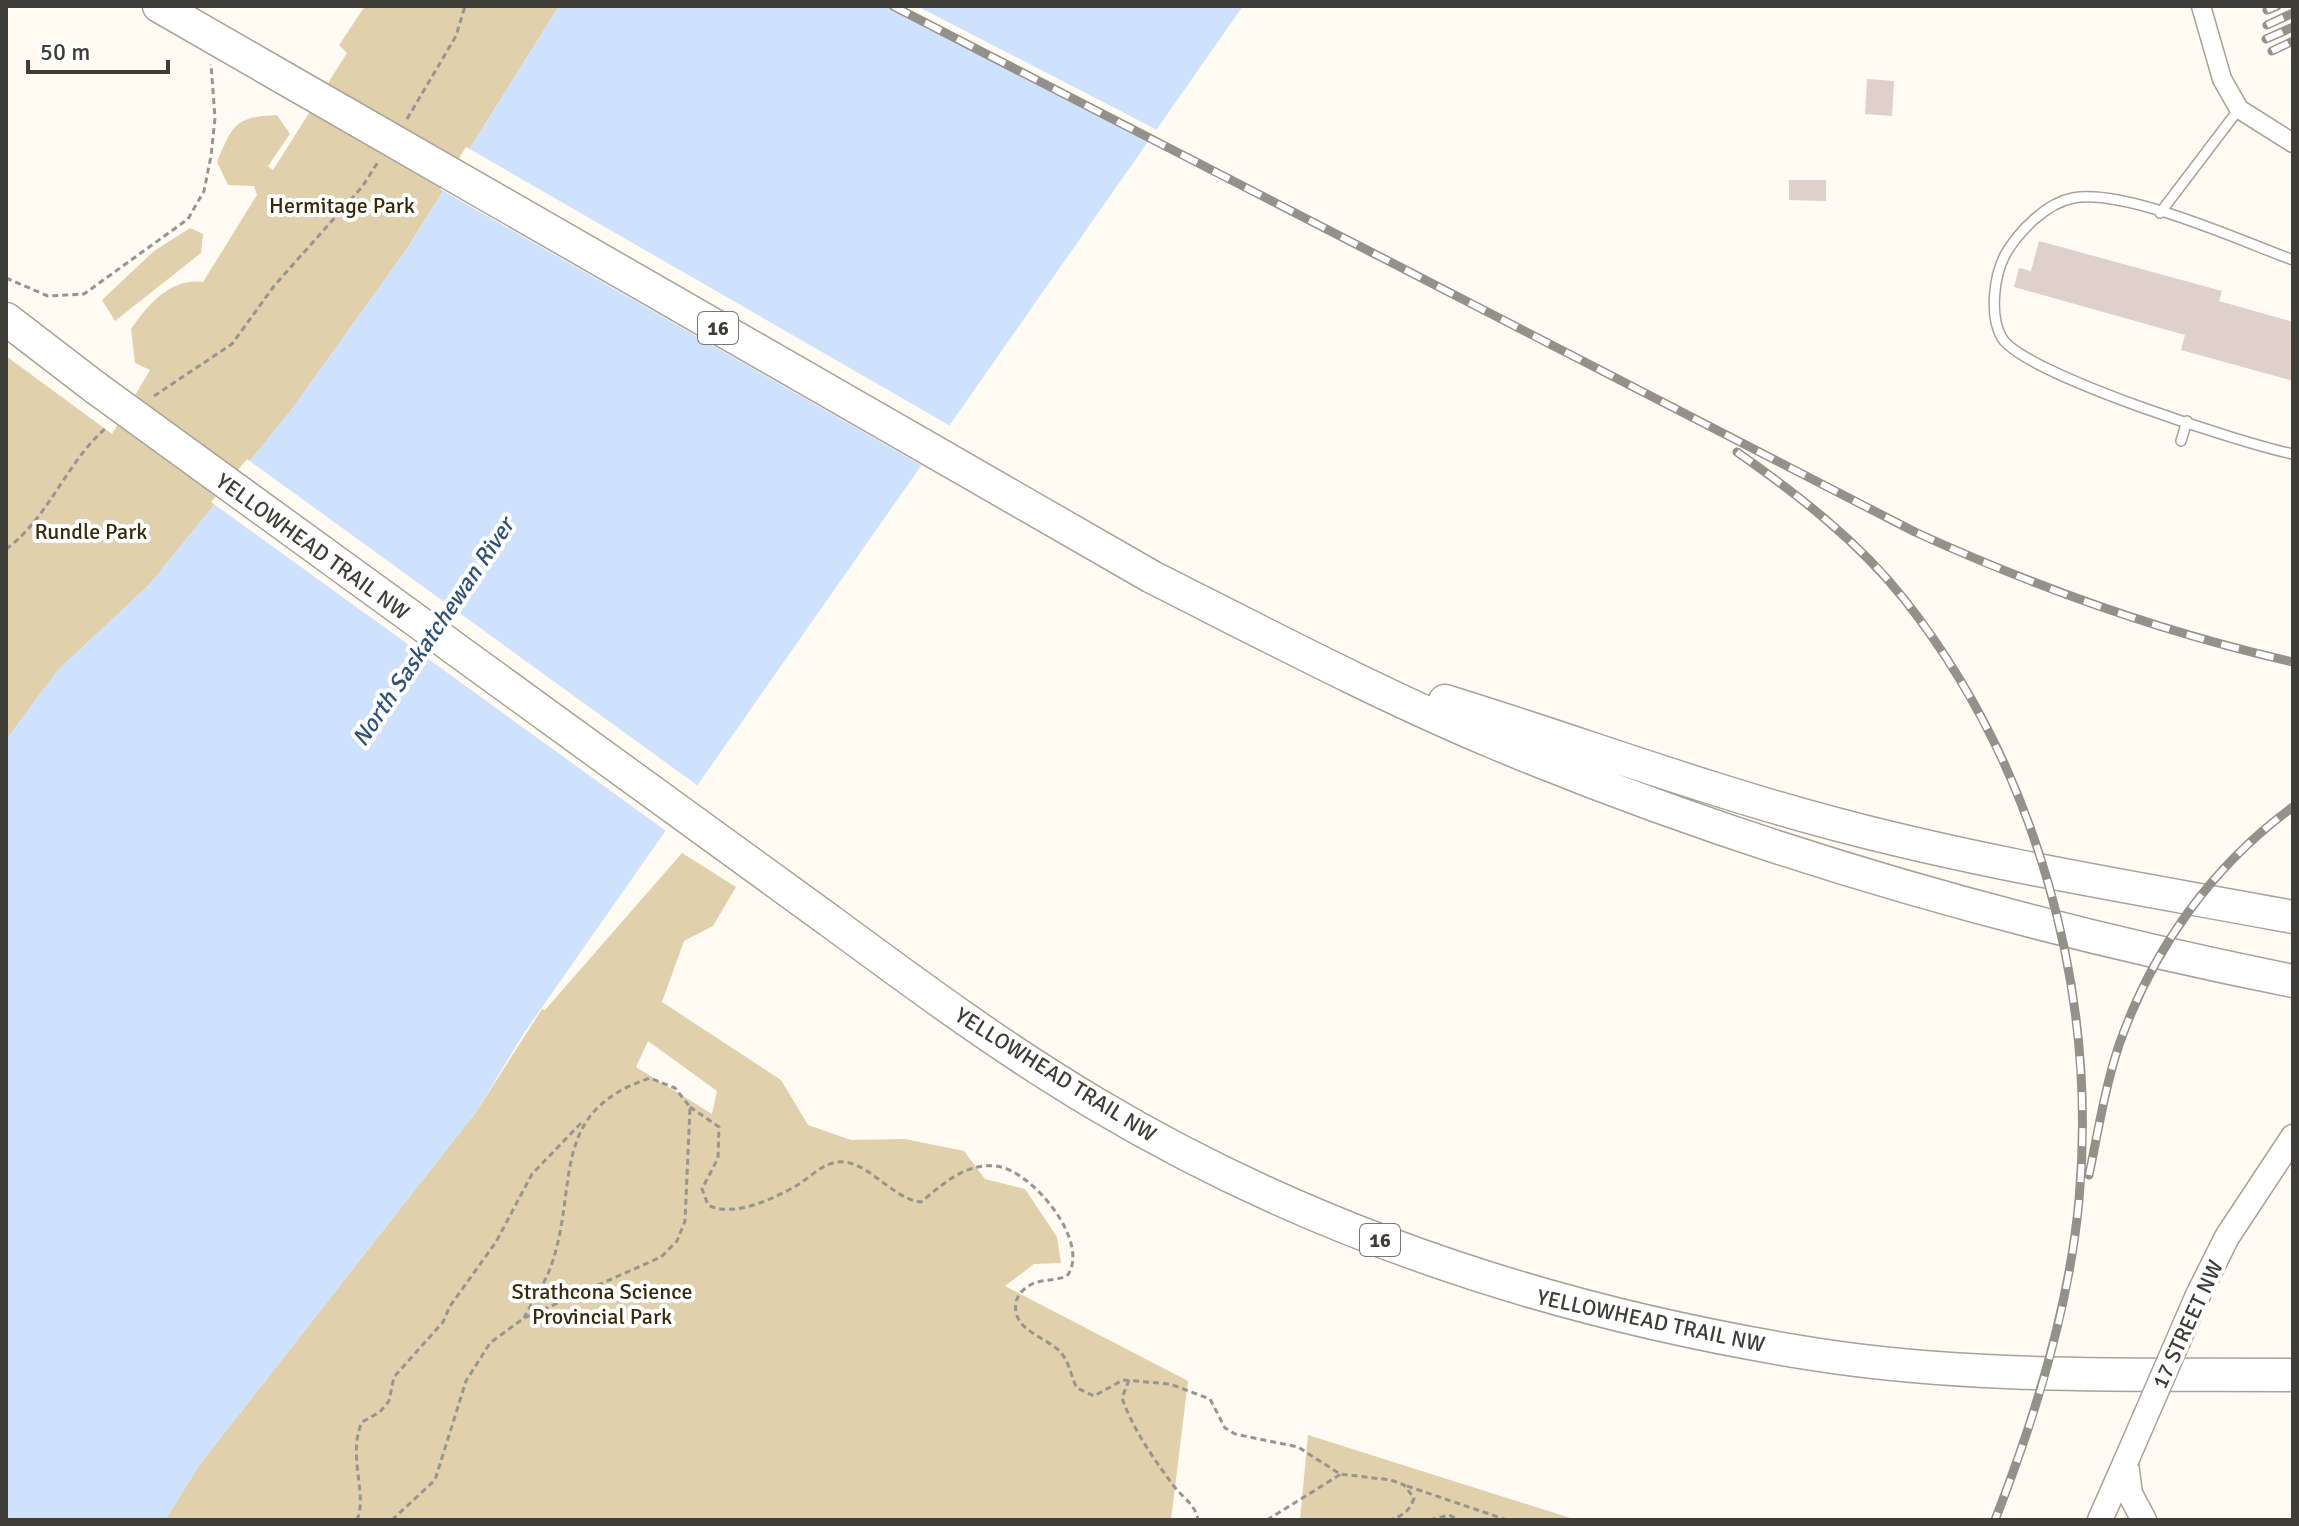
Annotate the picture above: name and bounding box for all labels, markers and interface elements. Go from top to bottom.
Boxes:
scale bar [28,24,168,74]
text: 50 m [40,37,90,67]
park label: Hermitage Park [269,192,415,219]
road number: 16 [698,312,738,344]
street label: YELLOWHEAD TRAIL NW [211,467,415,626]
water label: North Saskatchewan River [345,510,522,752]
park label: Rundle Park [35,518,147,545]
street label: YELLOWHEAD TRAIL NW [950,1001,1162,1148]
road number: 16 [1360,1224,1400,1256]
street label: 17 STREET NW [2146,1255,2229,1393]
park label: Strathcona Science Provincial Park [511,1278,693,1330]
street label: YELLOWHEAD TRAIL NW [1534,1283,1768,1358]

